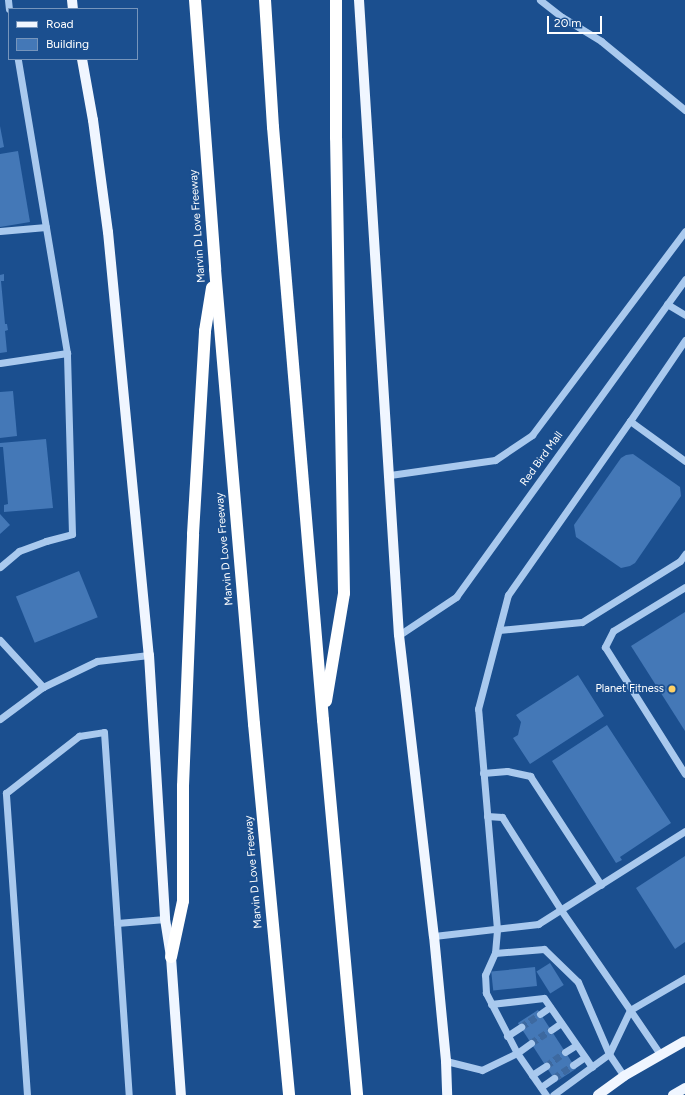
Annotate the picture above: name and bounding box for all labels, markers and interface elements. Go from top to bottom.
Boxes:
legend [8,8,138,60]
scale bar [549,8,604,34]
text: 20 m [554,16,582,30]
text: Road [46,17,74,31]
text: Building [46,37,89,51]
street label: Marvin D Love Freeway [187,169,209,283]
street label: Red Bird Mall [518,429,566,489]
street label: Marvin D Love Freeway [213,492,237,606]
place label: Planet Fitness [596,682,664,696]
marker: Planet Fitness [667,684,677,694]
street label: Marvin D Love Freeway [242,815,266,929]

